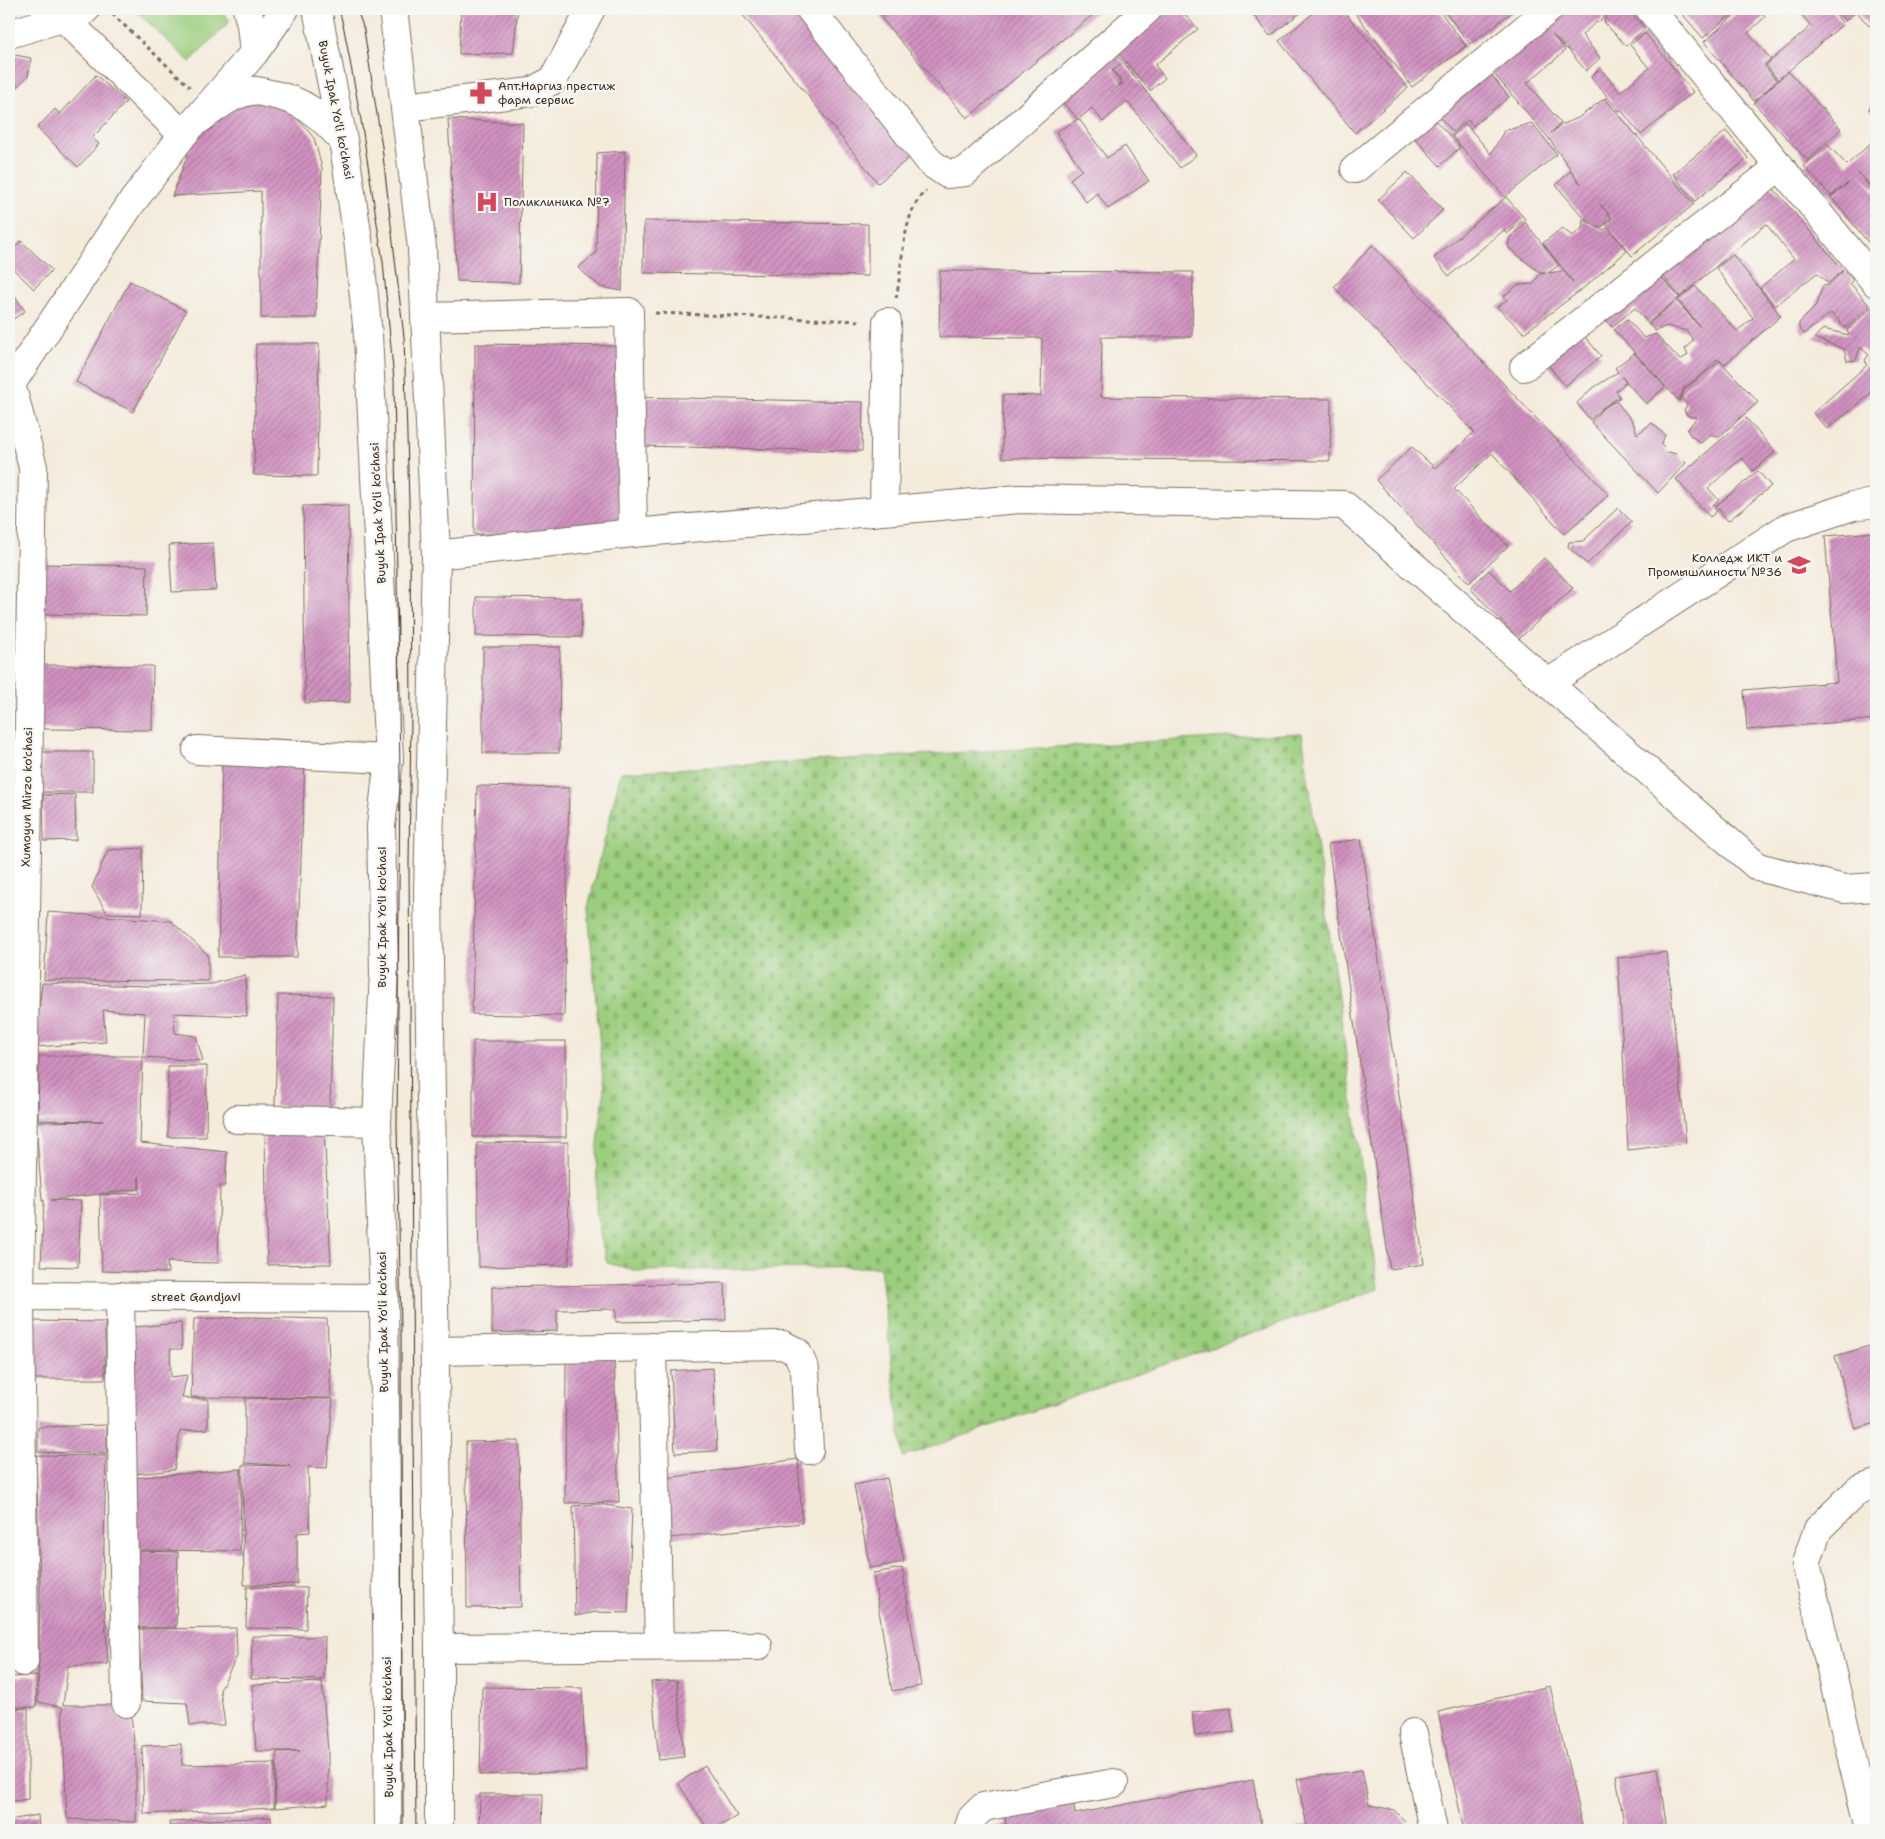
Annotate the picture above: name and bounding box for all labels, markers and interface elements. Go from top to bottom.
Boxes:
street label: Buyuk Ipak Yo'li ko'chasi [315,39,357,181]
place label: Апт.Наргиз престиж фарм сервис [498,78,615,108]
pharmacy icon: Апт.Наргиз престиж фарм сервис [468,80,494,106]
hospital icon: Поликлиника №7 [474,189,500,215]
place label: Поликлиника №7 [504,194,610,210]
street label: Buyuk Ipak Yo'li ko'chasi [366,442,390,584]
place label: Колледж ИКТ и Промышлиности №36 [1648,550,1782,580]
school or university icon: Колледж ИКТ и Промышлиности №36 [1786,552,1812,578]
street label: Xumoyun Mirzo ko'chasi [18,727,36,867]
street label: Buyuk Ipak Yo'li ko'chasi [374,846,390,988]
street label: Buyuk Ipak Yo'li ko'chasi [374,1251,392,1393]
street label: street Gandjavi [151,1289,241,1305]
street label: Buyuk Ipak Yo'li ko'chasi [379,1656,397,1798]

